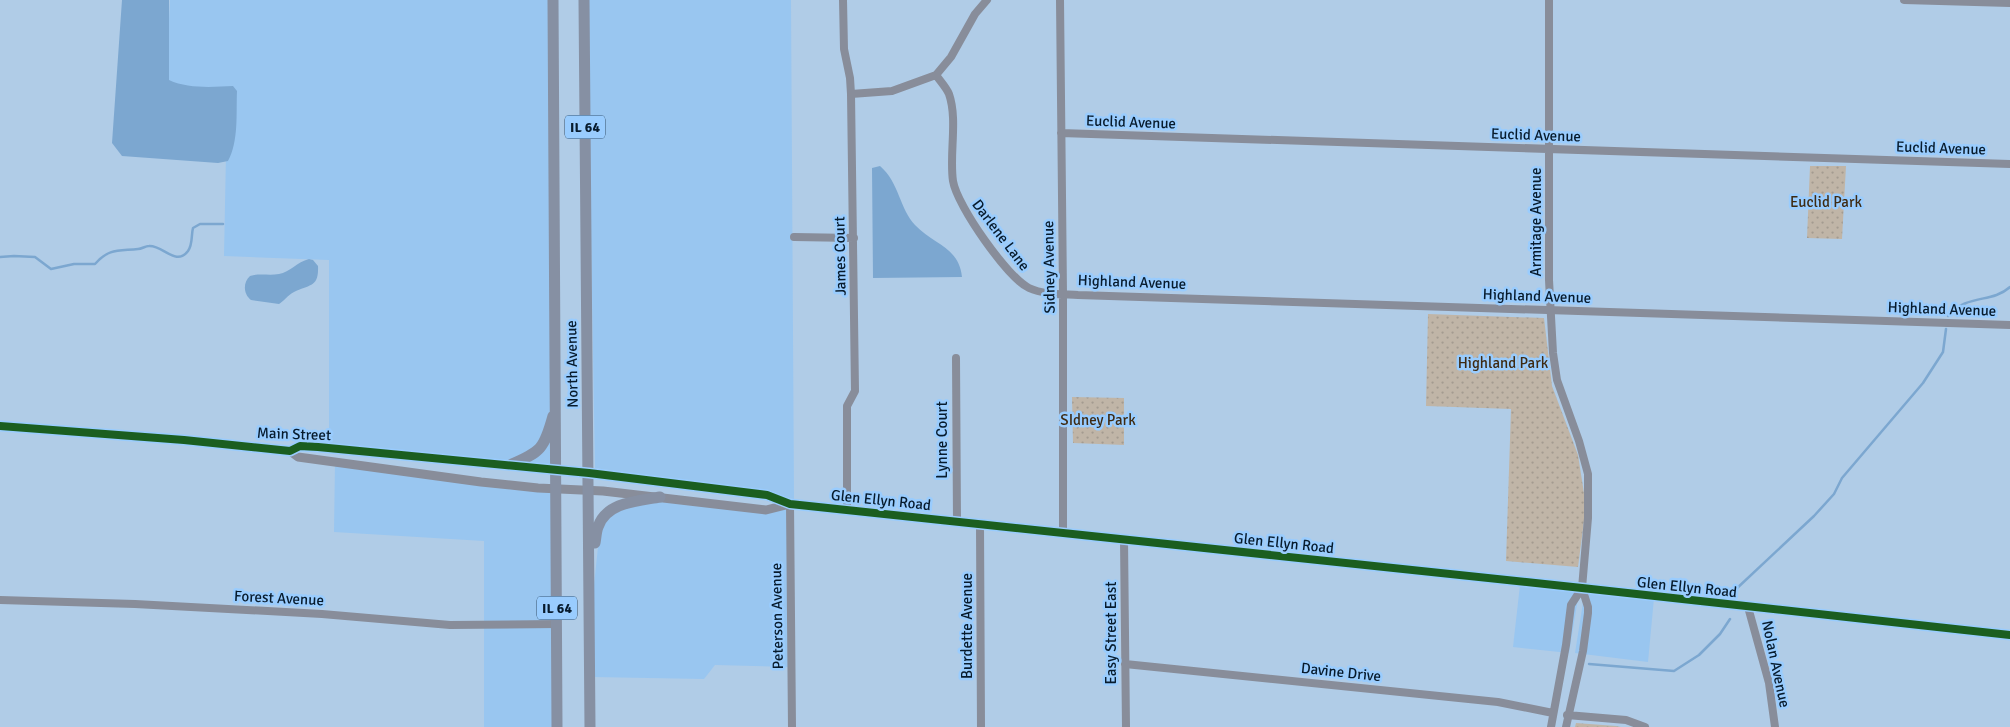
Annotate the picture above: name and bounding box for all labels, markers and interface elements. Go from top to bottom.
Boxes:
street label: Euclid Avenue [1086,111,1176,133]
road number: IL 64 [565,115,605,138]
street label: Euclid Avenue [1491,124,1581,146]
street label: Euclid Avenue [1896,137,1986,159]
street label: Armitage Avenue [1527,167,1545,277]
park label: Euclid Park [1790,193,1862,211]
street label: Darlene Lane [968,196,1034,274]
street label: James Court [830,216,850,296]
street label: Sidney Avenue [1039,220,1059,314]
street label: Highland Avenue [1077,271,1187,293]
street label: Highland Avenue [1482,285,1592,307]
street label: Highland Avenue [1887,298,1997,320]
street label: North Avenue [562,320,582,408]
park label: Highland Park [1458,354,1549,372]
street label: Lynne Court [933,401,951,479]
park label: SIdney Park [1060,411,1136,429]
street label: Main Street [257,424,331,444]
street label: Glen Ellyn Road [830,486,932,514]
street label: Glen Ellyn Road [1233,529,1335,557]
street label: Peterson Avenue [767,563,787,669]
street label: Burdette Avenue [958,573,976,679]
street label: Glen Ellyn Road [1636,573,1738,601]
street label: Easy Street East [1102,581,1120,685]
street label: Forest Avenue [234,587,324,609]
road number: IL 64 [537,596,577,620]
street label: Nolan Avenue [1758,619,1794,709]
street label: Davine Drive [1300,659,1382,685]

